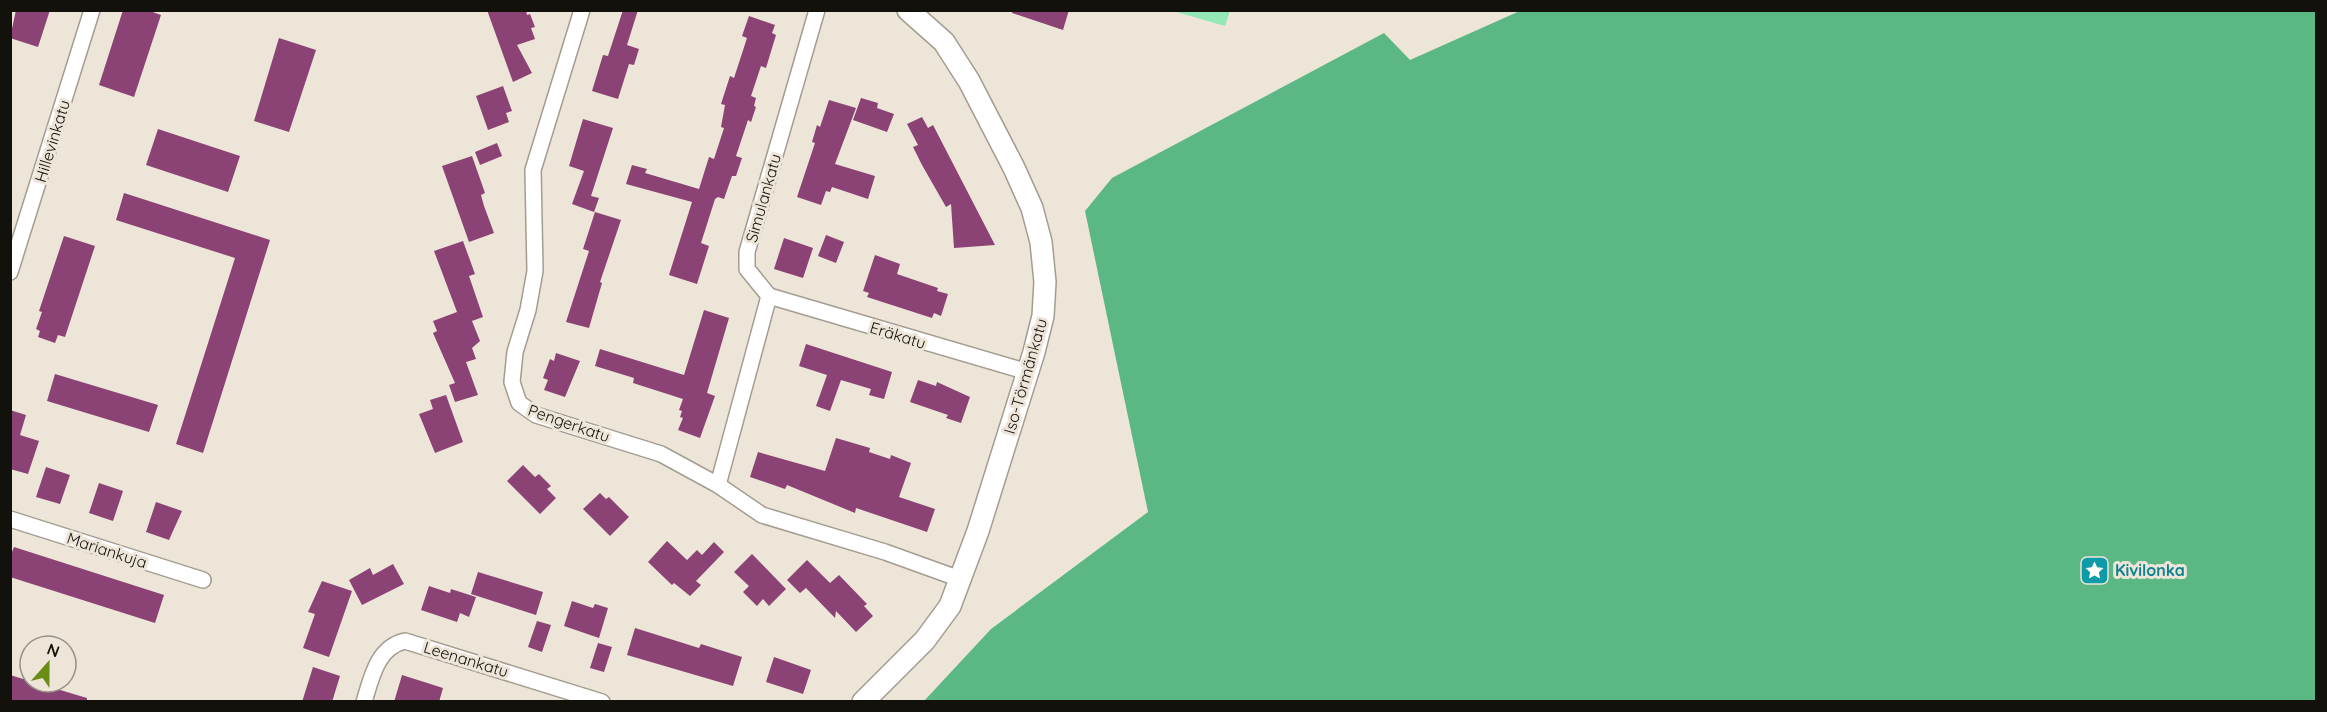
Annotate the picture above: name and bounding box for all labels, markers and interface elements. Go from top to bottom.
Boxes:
street label: Hillevinkatu [30,97,74,185]
street label: Simulankatu [741,151,785,245]
street label: Iso-Törmänkatu [999,316,1051,436]
street label: Eräkatu [868,317,928,353]
street label: Pengerkatu [525,400,613,446]
street label: Mariankuja [64,528,150,572]
place icon: Kivilonka [2078,554,2110,586]
place label: Kivilonka [2115,560,2185,580]
north arrow [18,634,78,694]
street label: Leenankatu [421,637,511,681]
text: N [44,639,62,661]

